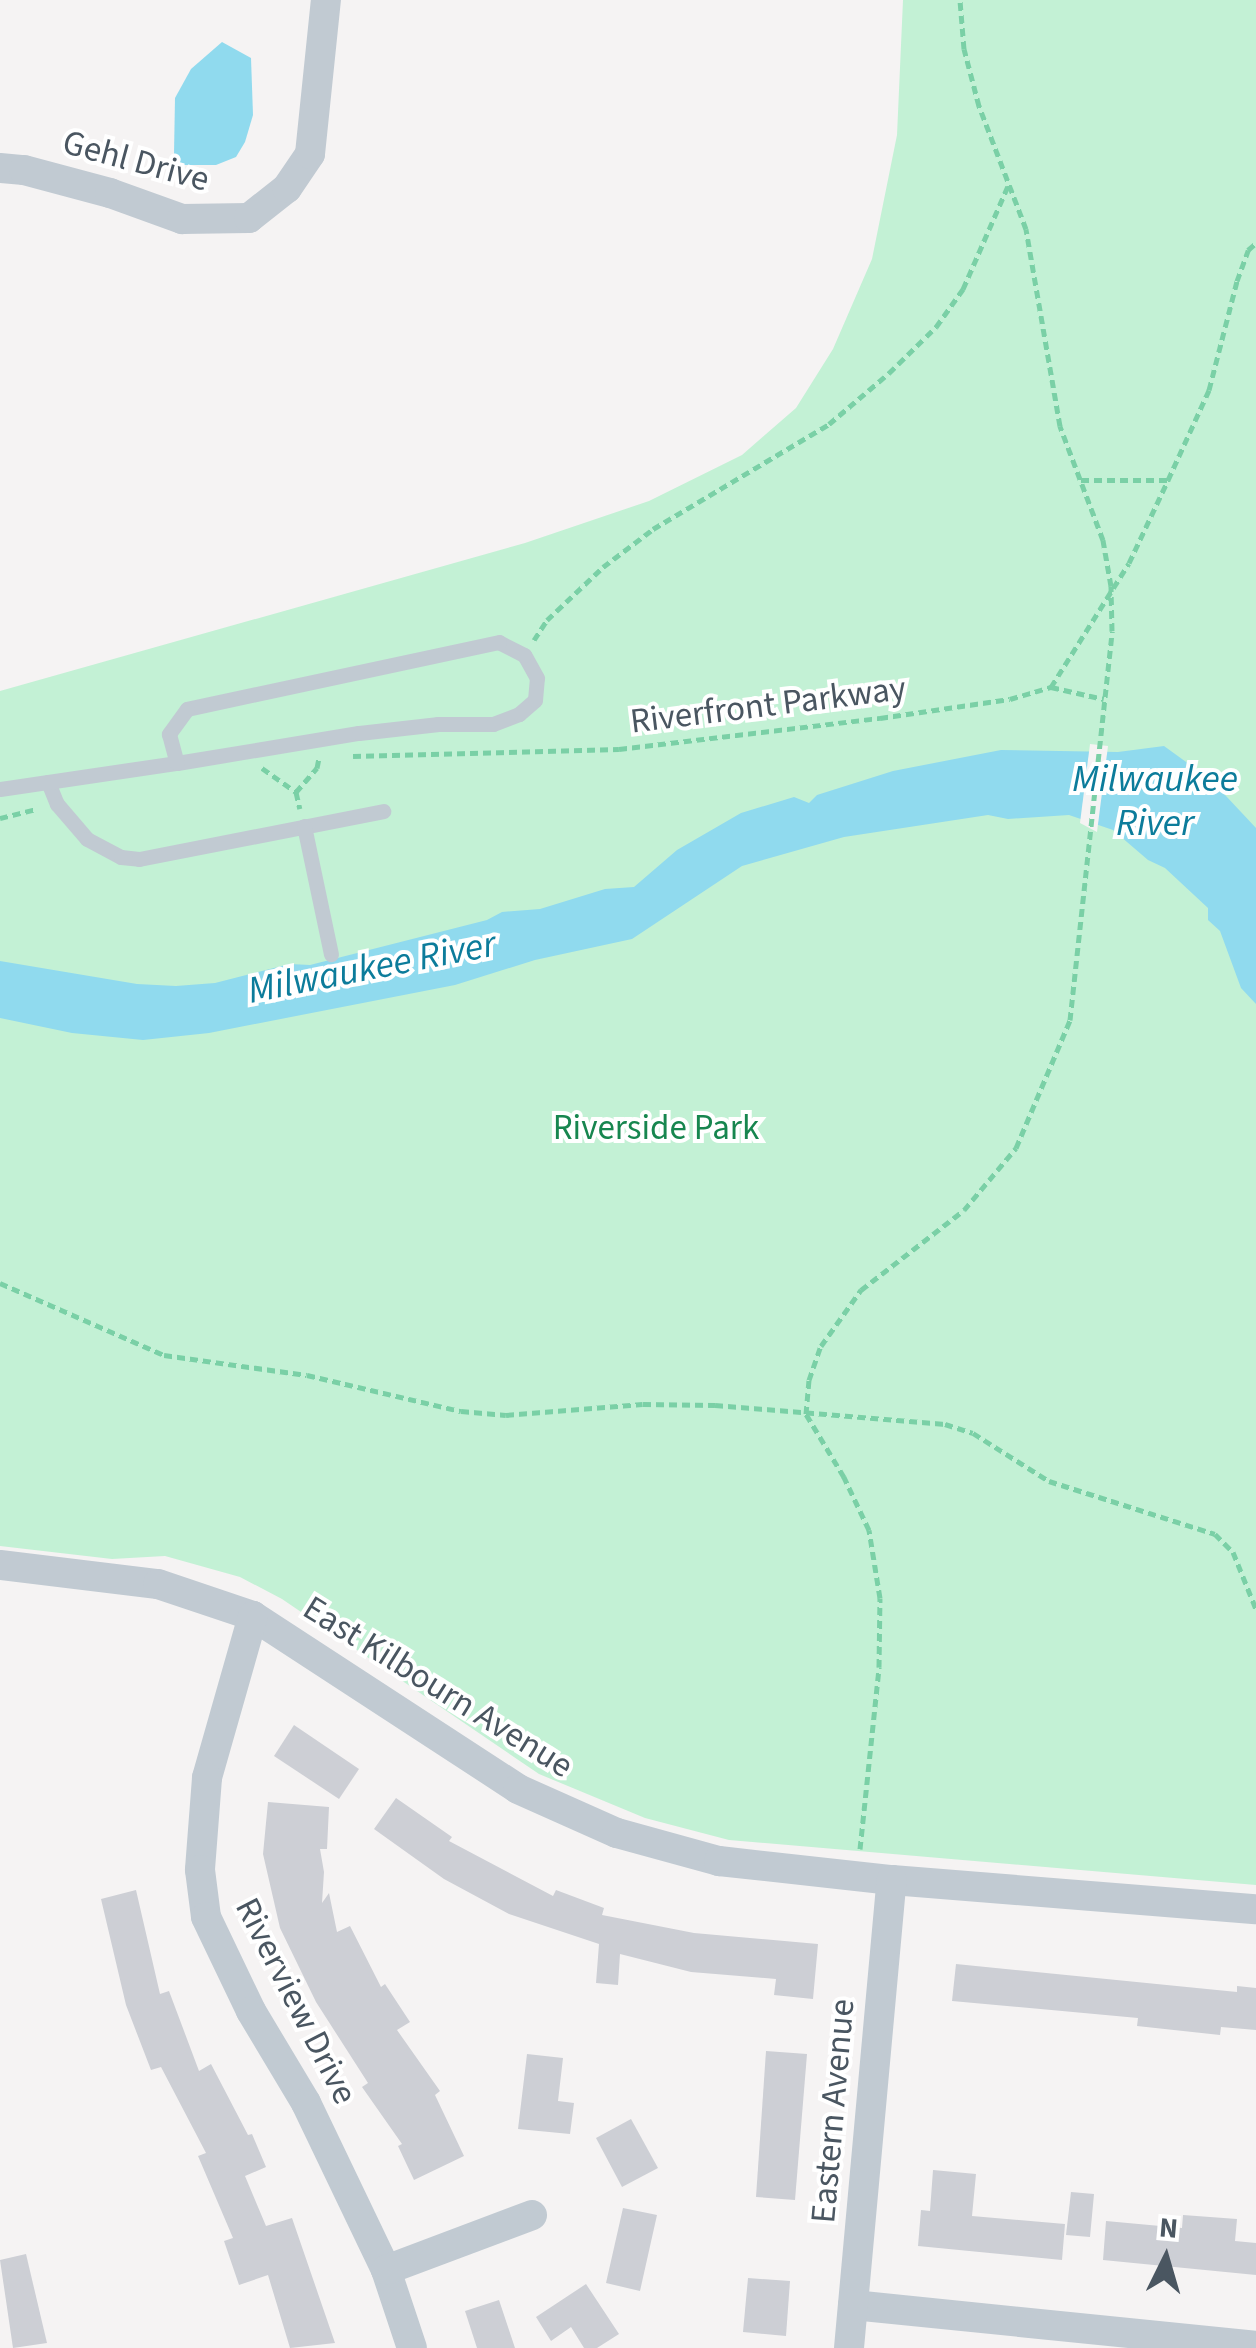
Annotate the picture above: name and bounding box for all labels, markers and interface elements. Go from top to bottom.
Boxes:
street label: Gehl Drive [58,121,214,201]
street label: Riverfront Parkway [628,667,908,743]
water label: Milwaukee River [1072,757,1238,846]
water label: Milwaukee River [244,922,500,1014]
park label: Riverside Park [553,1107,759,1149]
street label: East Kilbourn Avenue [295,1587,581,1787]
street label: Riverview Drive [226,1891,366,2111]
street label: Eastern Avenue [802,1997,864,2225]
text: N [1158,2207,1180,2249]
north arrow [1116,2208,1216,2308]

